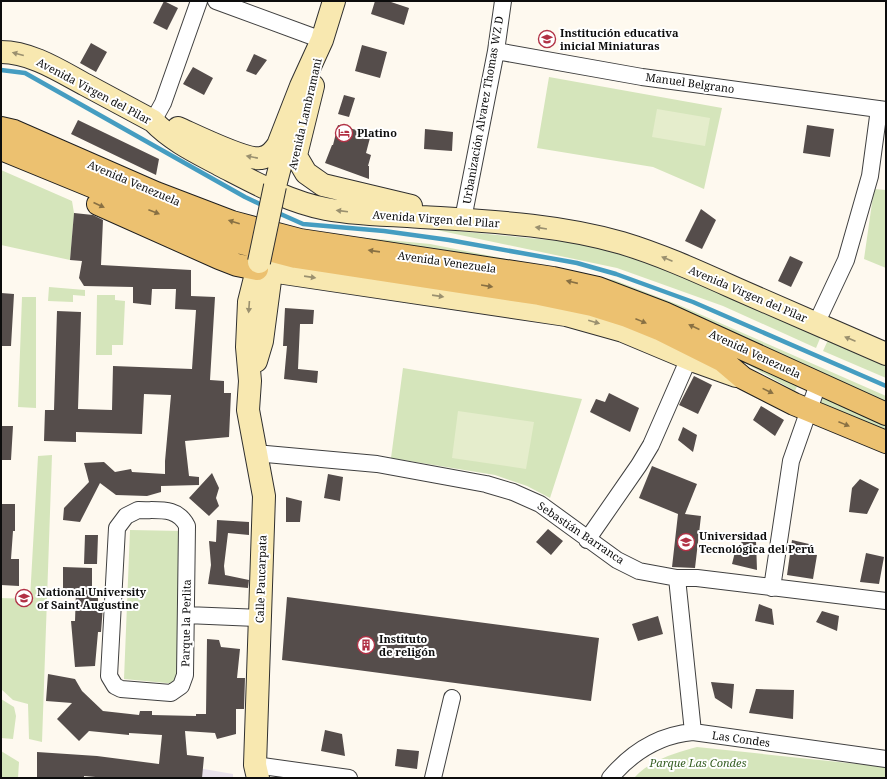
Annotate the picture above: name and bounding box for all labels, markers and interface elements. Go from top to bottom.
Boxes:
street label: Urbanización Alvarez Thomas WZ D [459,15,506,205]
place label: Institución educativa inicial Miniaturas [560,25,679,53]
school or university icon: Institución educativa inicial Miniaturas [537,29,557,49]
one-way arrow [12,51,24,57]
street label: Avenida Virgen del Pilar [34,54,155,127]
street label: Avenida Lambramani [284,56,325,171]
street label: Manuel Belgrano [645,69,736,96]
hotel icon: Platino [334,123,354,143]
place label: Platino [357,125,397,140]
one-way arrow [245,154,258,160]
street label: Avenida Venezuela [85,156,183,209]
one-way arrow [94,202,105,208]
street label: Avenida Virgen del Pilar [372,207,501,230]
one-way arrow [336,208,348,214]
one-way arrow [148,209,160,215]
one-way arrow [227,219,239,225]
one-way arrow [535,225,547,231]
street label: Avenida Venezuela [397,247,497,276]
one-way arrow [368,248,381,254]
one-way arrow [660,256,672,262]
street label: Avenida Virgen del Pilar [687,262,811,326]
one-way arrow [304,274,316,280]
one-way arrow [566,279,578,285]
one-way arrow [481,283,493,289]
one-way arrow [432,293,445,299]
one-way arrow [246,301,253,313]
one-way arrow [635,319,647,325]
one-way arrow [588,320,600,326]
one-way arrow [687,323,699,329]
street label: Avenida Venezuela [707,326,803,381]
one-way arrow [845,336,856,342]
one-way arrow [763,388,774,394]
one-way arrow [838,422,850,428]
street label: Sebastián Barranca [535,498,628,567]
place label: Universidad Tecnológica del Perú [699,528,815,556]
school or university icon: Universidad Tecnológica del Perú [676,532,696,552]
street label: Calle Paucarpata [251,535,270,623]
street label: Parque la Perlita [177,579,194,667]
place label: National University of Saint Augustine [37,584,147,612]
school or university icon: National University of Saint Augustine [14,588,34,608]
place label: Instituto de religón [379,631,436,659]
building icon: Instituto de religón [356,635,376,655]
street label: Las Condes [711,727,771,750]
park label: Parque Las Condes [648,755,747,770]

